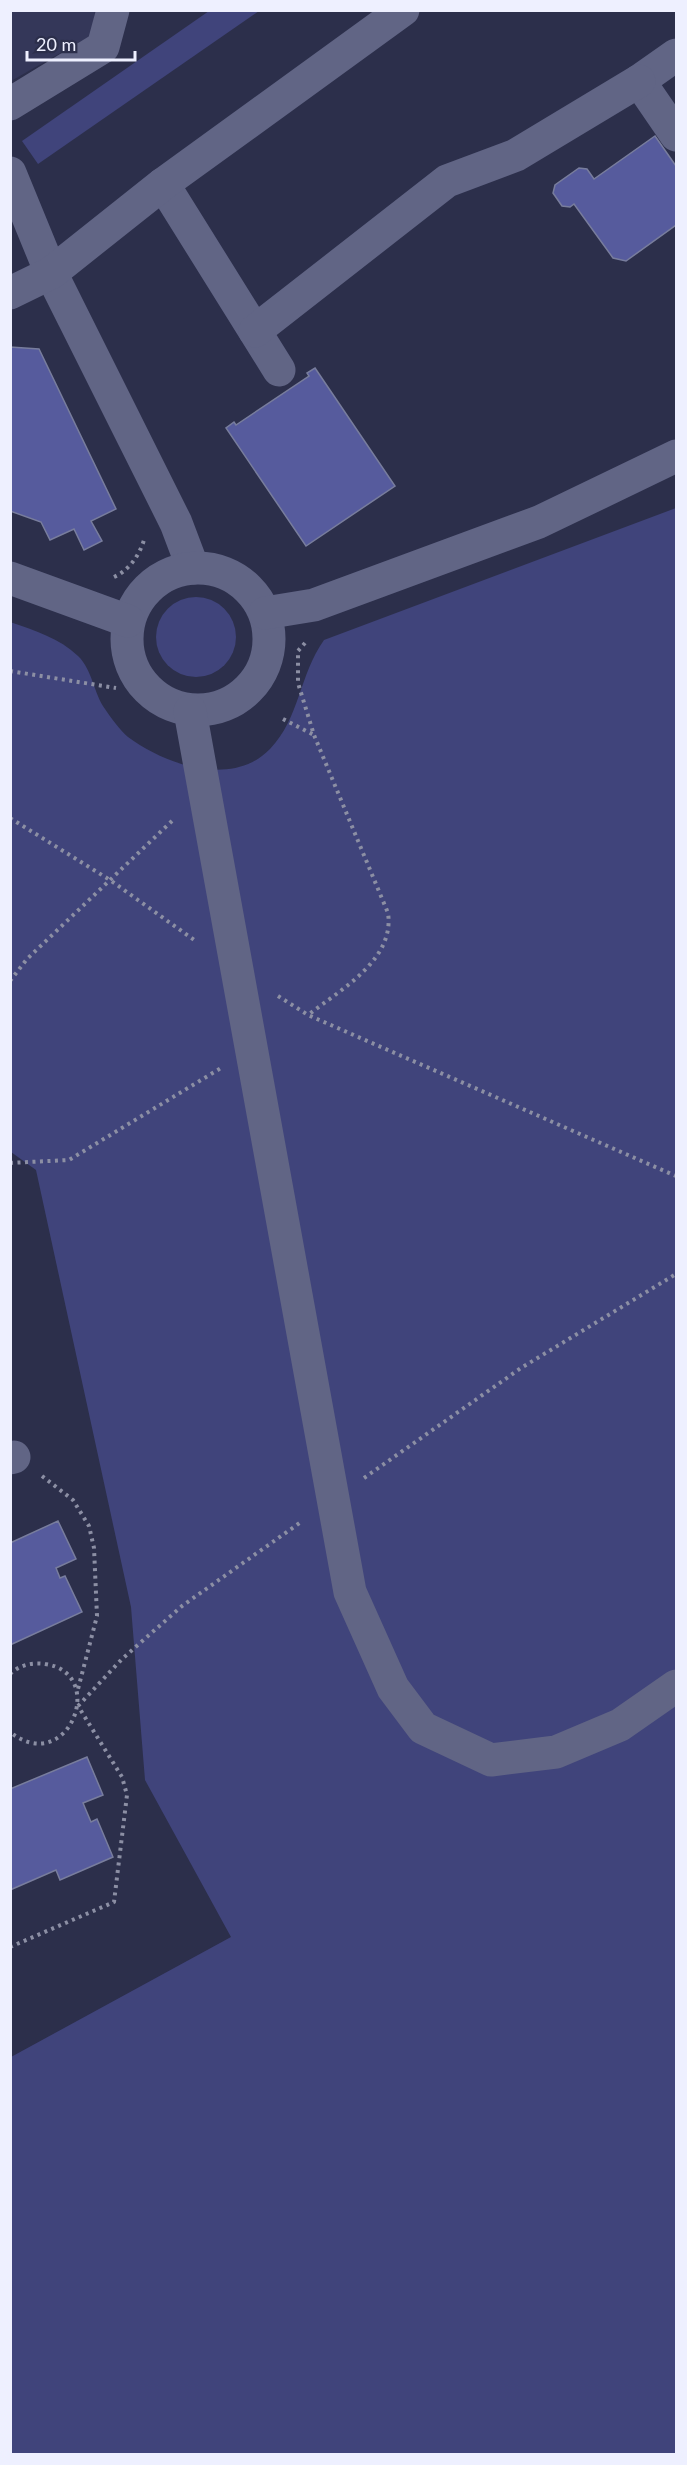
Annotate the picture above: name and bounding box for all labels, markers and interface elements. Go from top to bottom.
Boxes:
scale bar [27,24,135,62]
text: 20 m [36,33,76,55]

